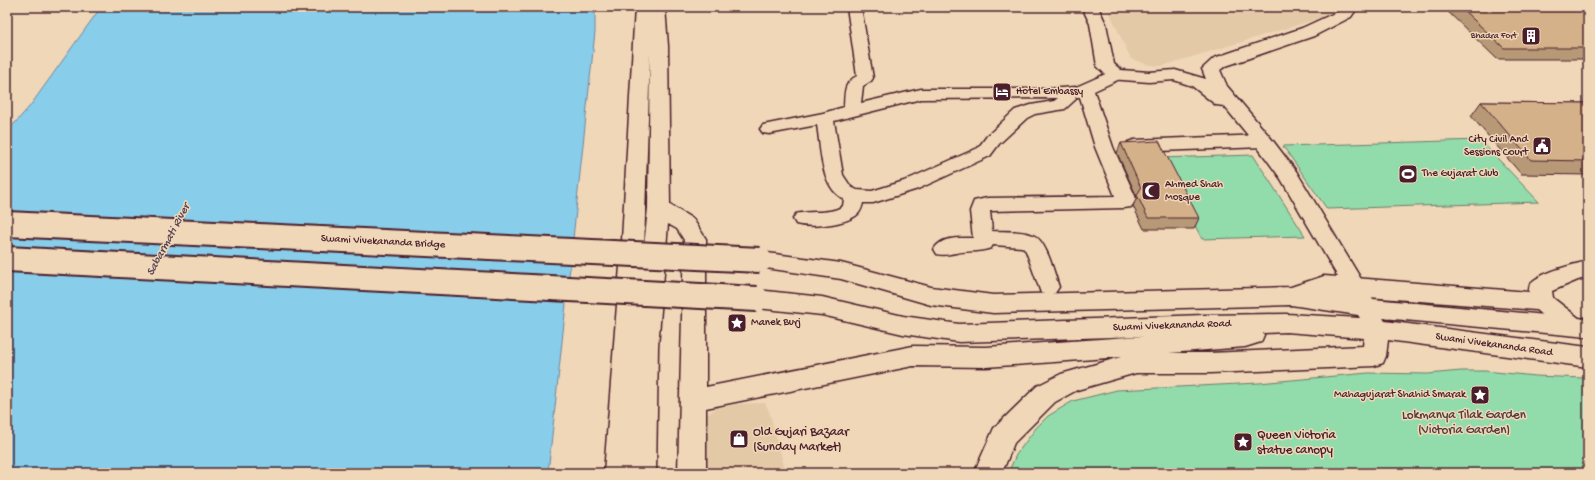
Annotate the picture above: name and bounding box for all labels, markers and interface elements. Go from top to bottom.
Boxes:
building icon: Bhadra Fort [1520,25,1542,47]
place label: Bhadra Fort [1470,31,1518,42]
hotel icon: Hotel Embassy [991,81,1013,103]
place label: Hotel Embassy [1016,86,1084,98]
place label: City Civil And Sessions Court [1464,134,1530,159]
public building icon: City Civil And Sessions Court [1531,135,1553,157]
sports icon: The Gujarat Club [1397,163,1419,185]
place label: The Gujarat Club [1421,168,1498,180]
place label: Ahmed Shah Mosque [1165,179,1223,204]
mosque icon: Ahmed Shah Mosque [1140,180,1162,202]
water label: Sabarmati River [144,199,195,278]
street label: Swami Vivekananda Bridge [320,233,446,251]
place icon: Manek Burj [726,312,748,334]
place label: Manek Burj [751,317,801,329]
street label: Swami Vivekananda Road [1113,318,1233,334]
street label: Swami Vivekananda Road [1435,331,1555,359]
place icon: Mahagujarat Shahid Smarak [1469,384,1491,406]
place label: Mahagujarat Shahid Smarak [1334,389,1467,401]
park label: Lokmanya Tilak Garden (Victoria Garden) [1402,408,1527,438]
place label: Old Gujari Bazaar (Sunday Market) [753,425,850,455]
shop icon: Old Gujari Bazaar (Sunday Market) [728,428,750,450]
place label: Queen Victoria statue canopy [1257,428,1336,458]
place icon: Queen Victoria statue canopy [1232,431,1254,453]

